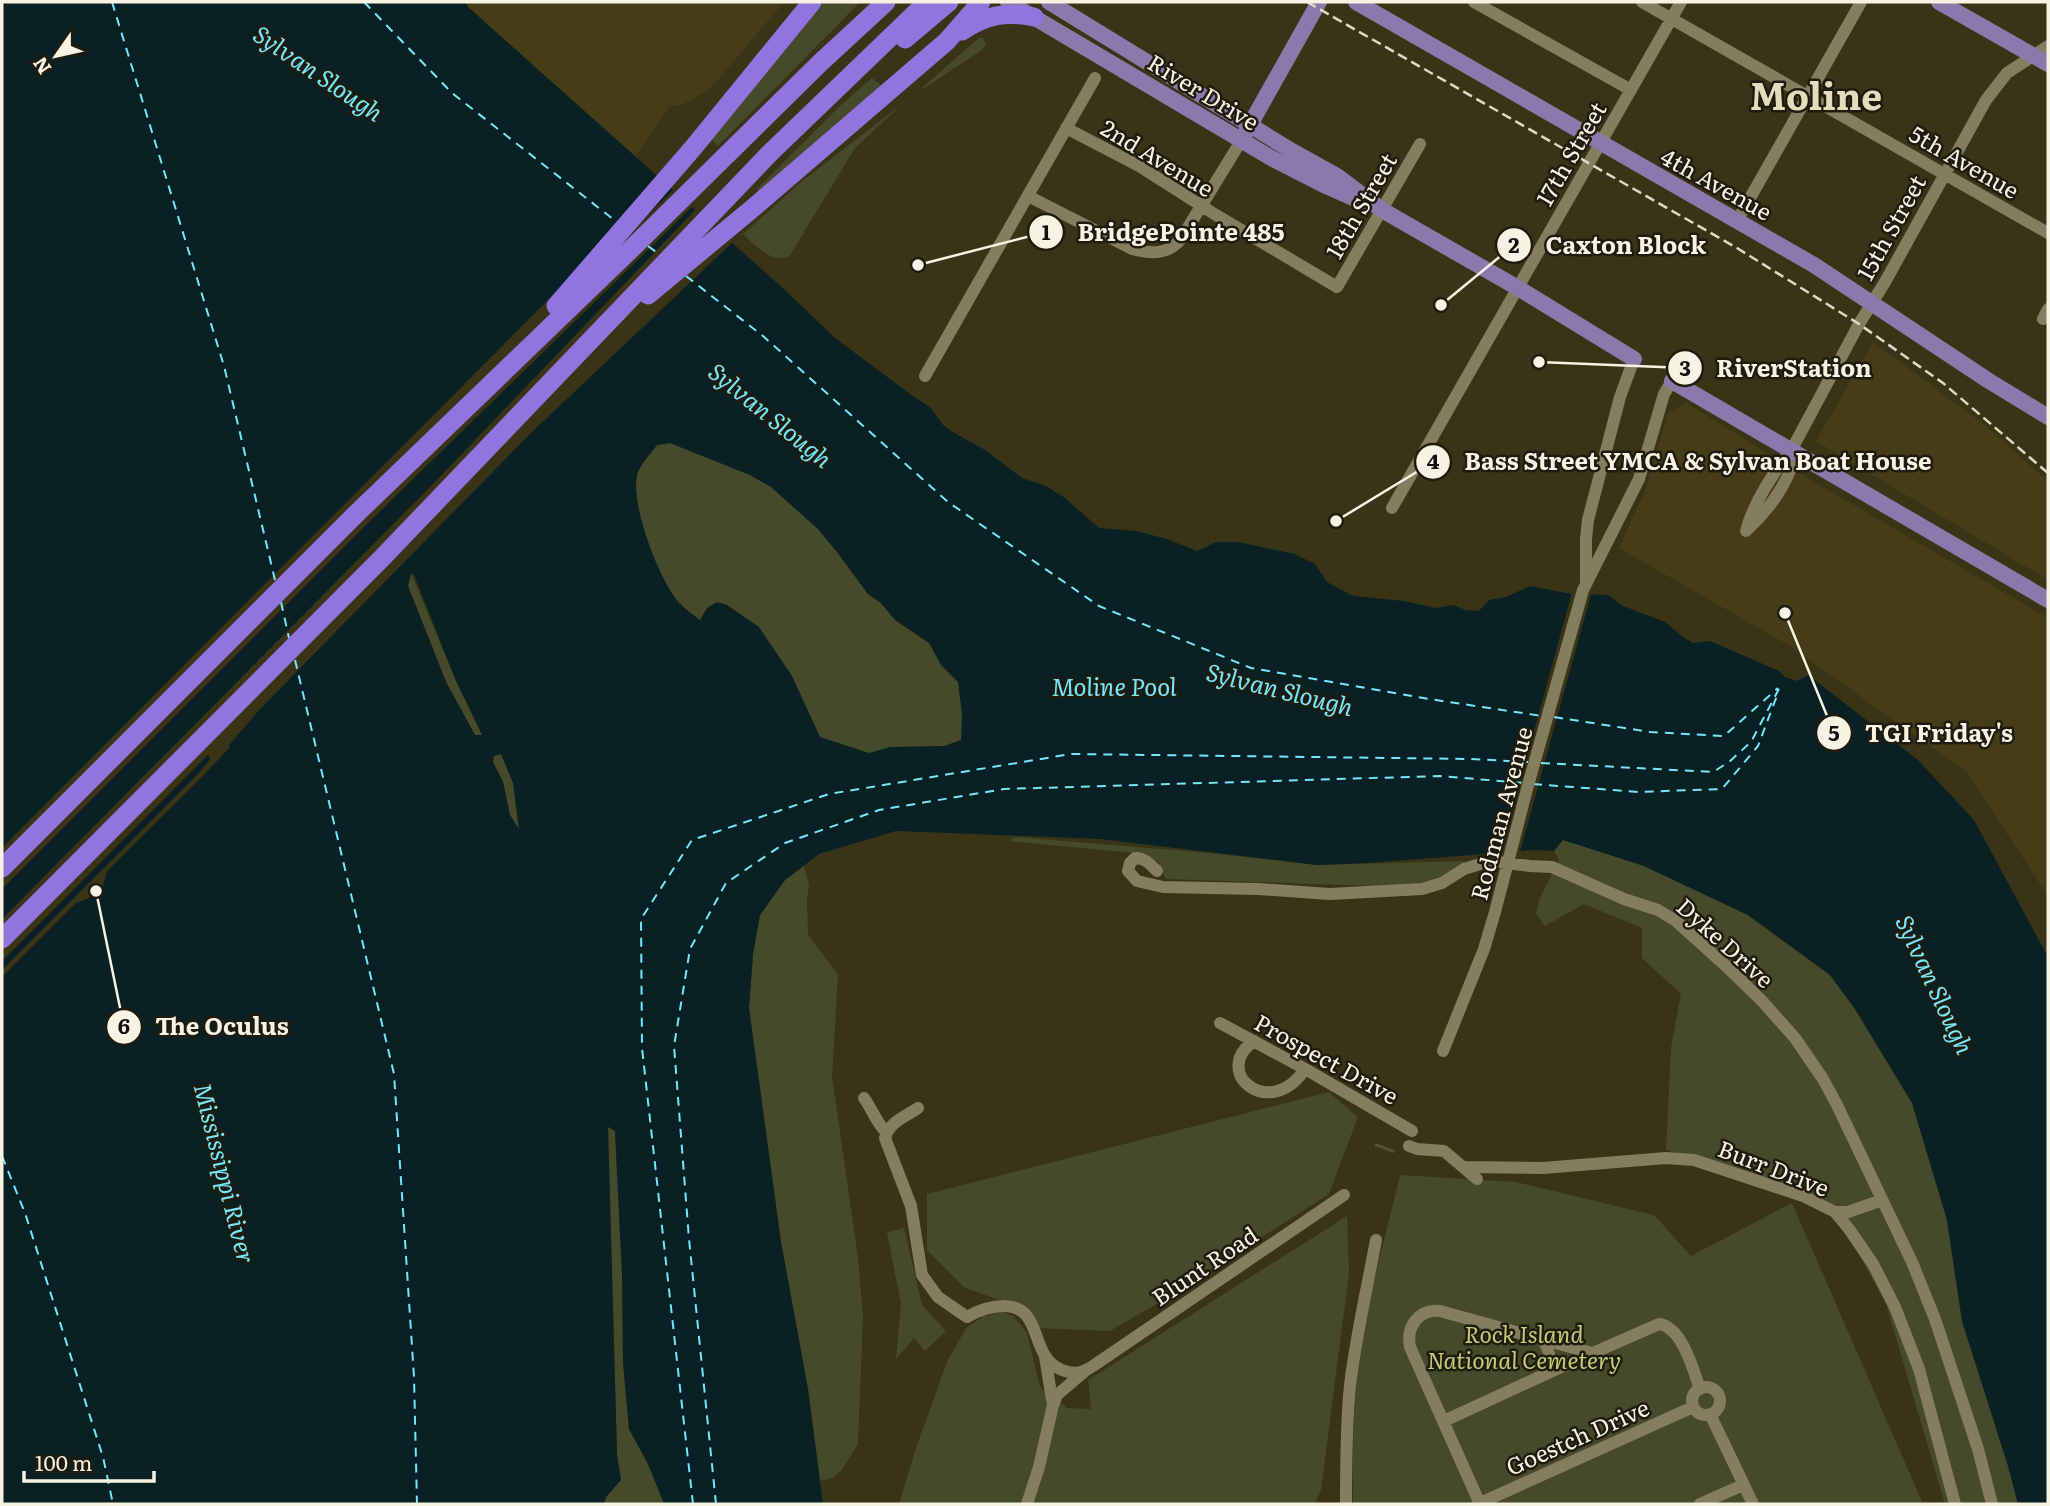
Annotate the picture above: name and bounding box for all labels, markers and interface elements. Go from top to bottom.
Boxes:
water label: Sylvan Slough [247,16,391,128]
north arrow [21,21,91,91]
street label: River Drive [1142,44,1266,138]
text: N [25,52,57,81]
district label: Moline [1750,66,1882,121]
street label: 17th Street [1526,94,1614,211]
street label: 2nd Avenue [1095,110,1221,204]
street label: 5th Avenue [1904,116,2026,206]
street label: 4th Avenue [1655,138,1779,228]
street label: 18th Street [1316,145,1404,264]
street label: 15th Street [1847,167,1933,286]
callout: BridgePointe 485 [1029,210,1298,255]
text: BridgePointe 485 [1078,213,1284,248]
text: 1 [1042,215,1051,246]
callout: Caxton Block [1496,223,1720,268]
text: Caxton Block [1546,226,1707,261]
text: 2 [1508,228,1520,259]
callout: RiverStation [1667,346,1886,391]
text: RiverStation [1716,349,1872,384]
text: 3 [1679,351,1691,382]
water label: Sylvan Slough [702,353,840,475]
callout: Bass Street YMCA & Sylvan Boat House [1416,439,1946,484]
text: Bass Street YMCA & Sylvan Boat House [1464,442,1932,477]
text: 4 [1427,444,1440,475]
water label: Sylvan Slough [1203,653,1357,723]
water label: Moline Pool [1051,668,1177,703]
callout: TGI Friday's [1816,711,2027,756]
text: TGI Friday's [1865,714,2013,749]
text: 5 [1828,716,1840,747]
street label: Rodman Avenue [1460,722,1540,904]
street label: Dyke Drive [1670,889,1782,995]
water label: Sylvan Slough [1888,909,1984,1059]
callout: The Oculus [106,1004,303,1049]
street label: Prospect Drive [1249,1004,1405,1112]
text: The Oculus [155,1007,289,1042]
text: 6 [118,1009,130,1040]
water label: Mississippi River [187,1079,265,1267]
street label: Burr Drive [1714,1130,1835,1204]
street label: Blunt Road [1144,1217,1264,1313]
park label: Rock Island National Cemetery [1427,1316,1621,1376]
street label: Goestch Drive [1500,1389,1654,1483]
scale bar [24,1440,154,1484]
text: 100 m [35,1446,92,1477]

